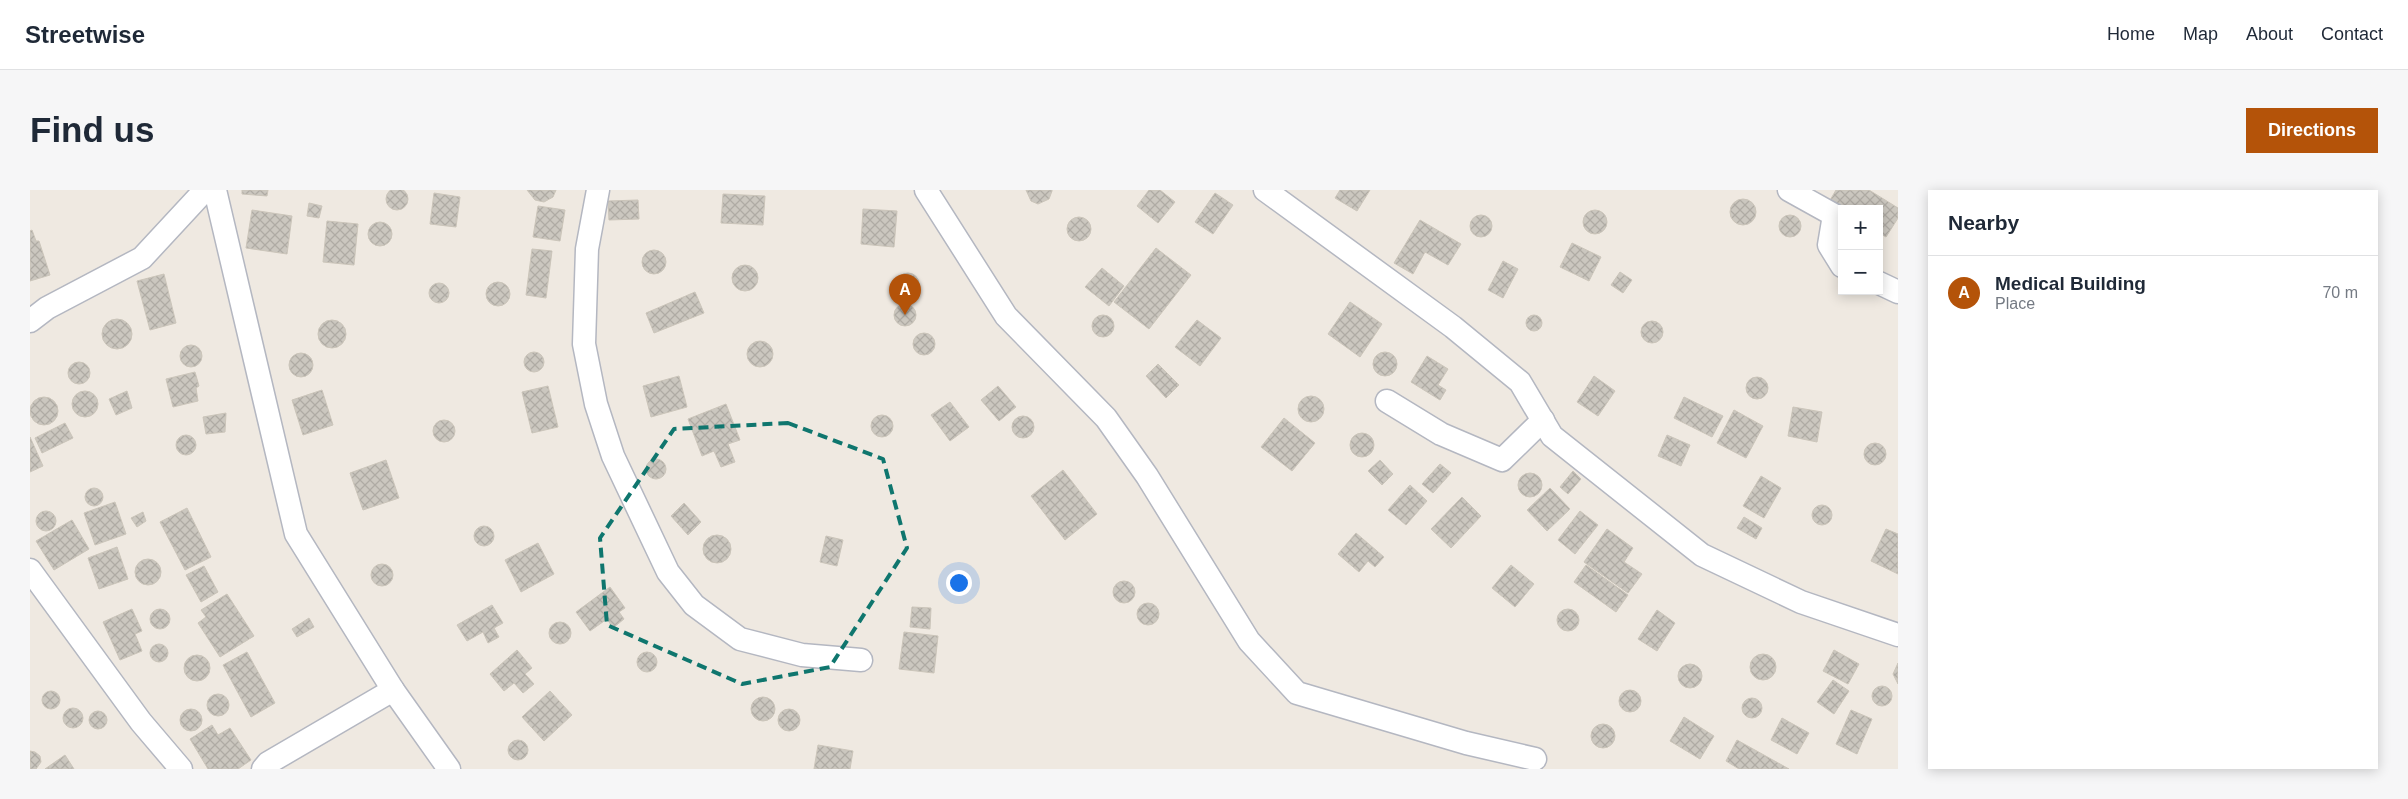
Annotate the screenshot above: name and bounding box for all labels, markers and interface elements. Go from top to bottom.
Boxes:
text: Streetwise [25,21,145,48]
text: Home [2107,24,2155,44]
text: Map [2183,24,2218,44]
text: About [2246,24,2293,44]
text: Contact [2321,24,2383,44]
button: Directions [2246,108,2378,153]
text: Find us [30,110,154,149]
map controls [1838,205,1883,295]
button: + [1838,205,1883,250]
text: Nearby [1948,211,2019,234]
button: − [1838,250,1883,295]
text: Medical Building [1995,273,2146,294]
pin: A [889,274,921,315]
text: A [1958,284,1970,301]
text: 70 m [2322,284,2358,301]
text: Place [1995,295,2035,312]
your location [946,570,972,596]

